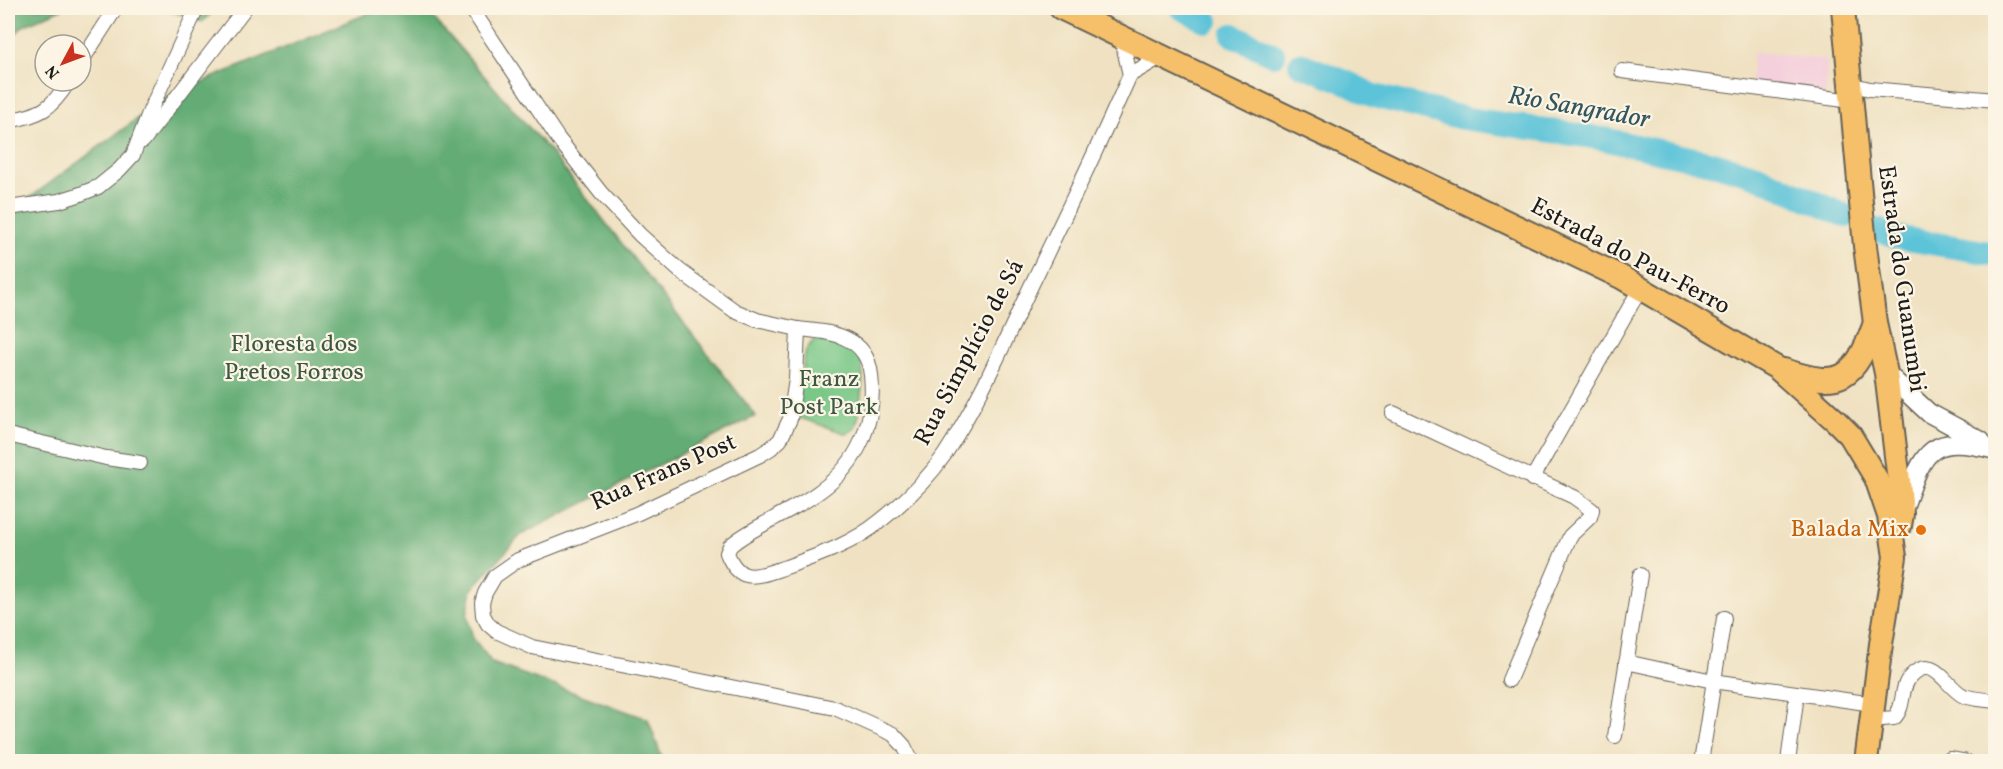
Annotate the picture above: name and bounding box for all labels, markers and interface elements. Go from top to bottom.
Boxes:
north arrow [33,33,93,93]
text: N [41,60,65,83]
water label: Rio Sangrador [1505,78,1653,138]
street label: Estrada do Guanumbi [1868,163,1934,395]
street label: Estrada do Pau-Ferro [1524,190,1736,324]
street label: Rua Simplício de Sá [906,254,1034,452]
park label: Floresta dos Pretos Forros [224,328,364,390]
park label: Franz Post Park [780,363,878,425]
street label: Rua Frans Post [586,426,742,520]
place label: Balada Mix [1791,513,1909,547]
marker: Balada Mix [1914,523,1928,537]

